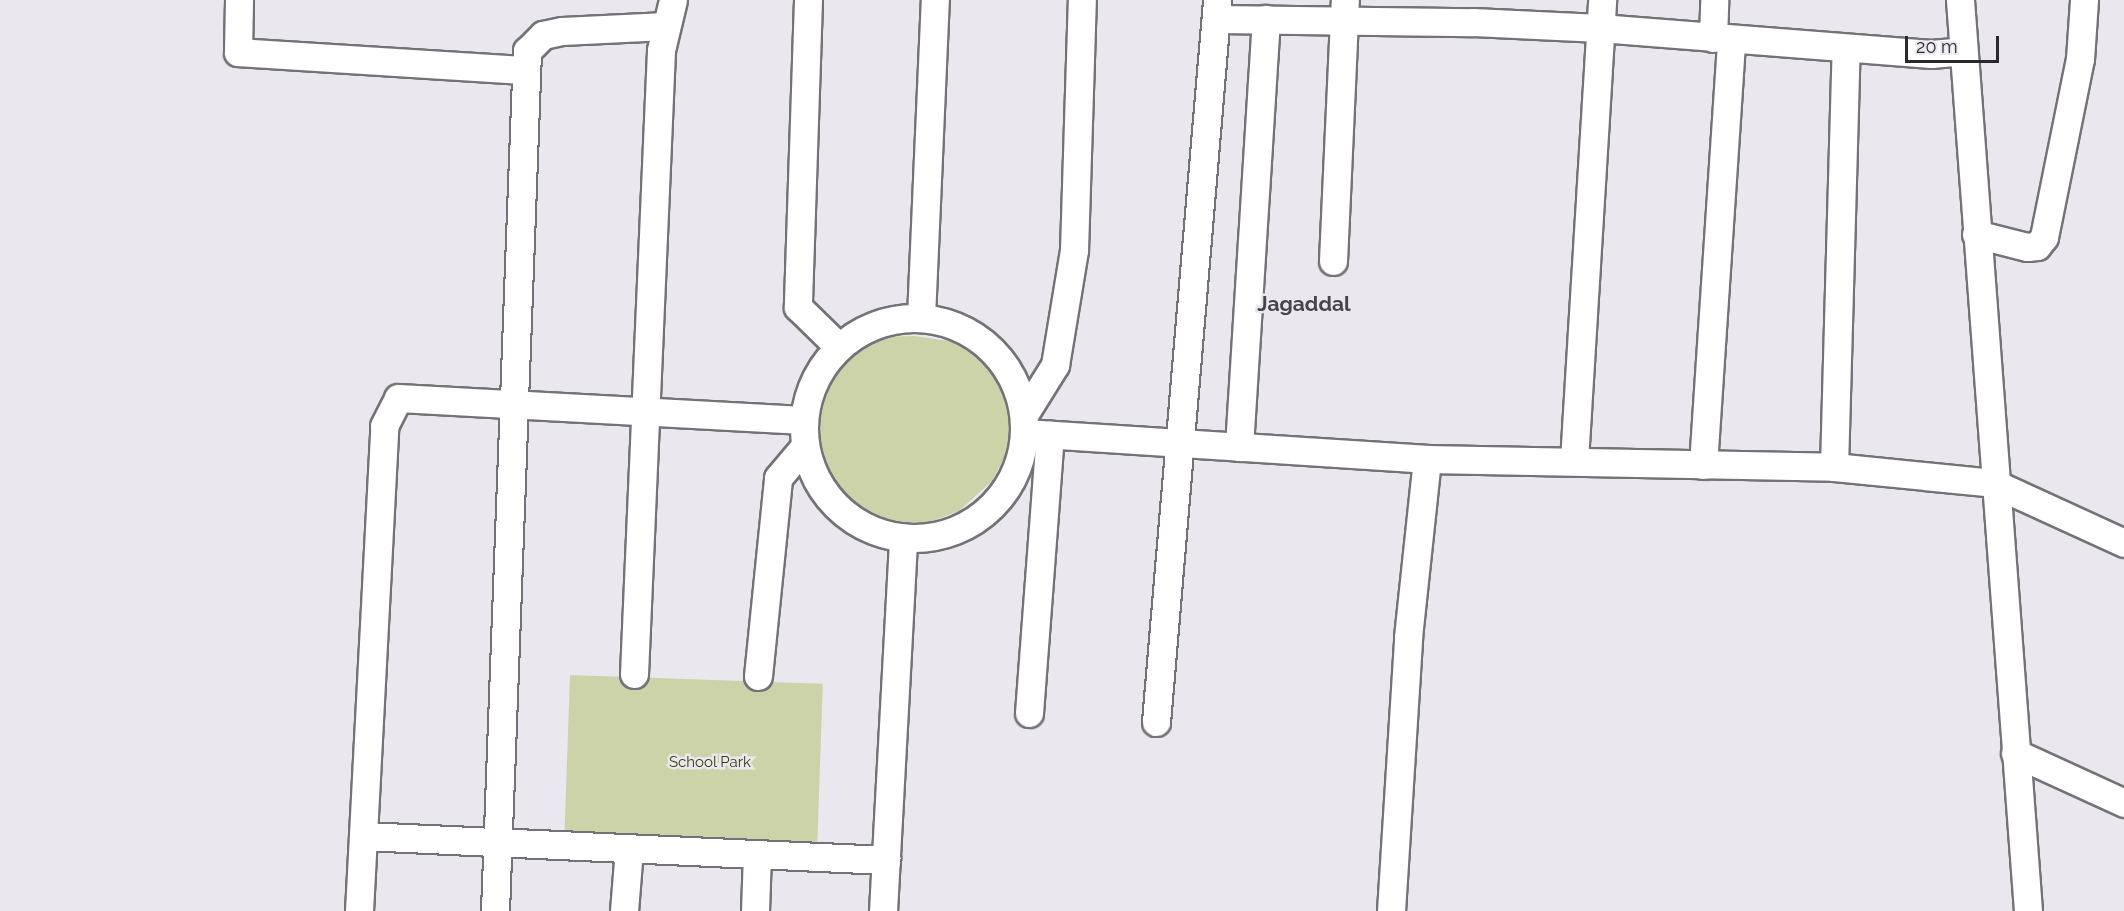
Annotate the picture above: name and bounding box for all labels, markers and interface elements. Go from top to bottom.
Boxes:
scale bar [1908,24,2002,62]
text: 20 m [1916,36,1958,57]
district label: Jagaddal [1257,291,1351,317]
park label: School Park [669,754,751,772]

